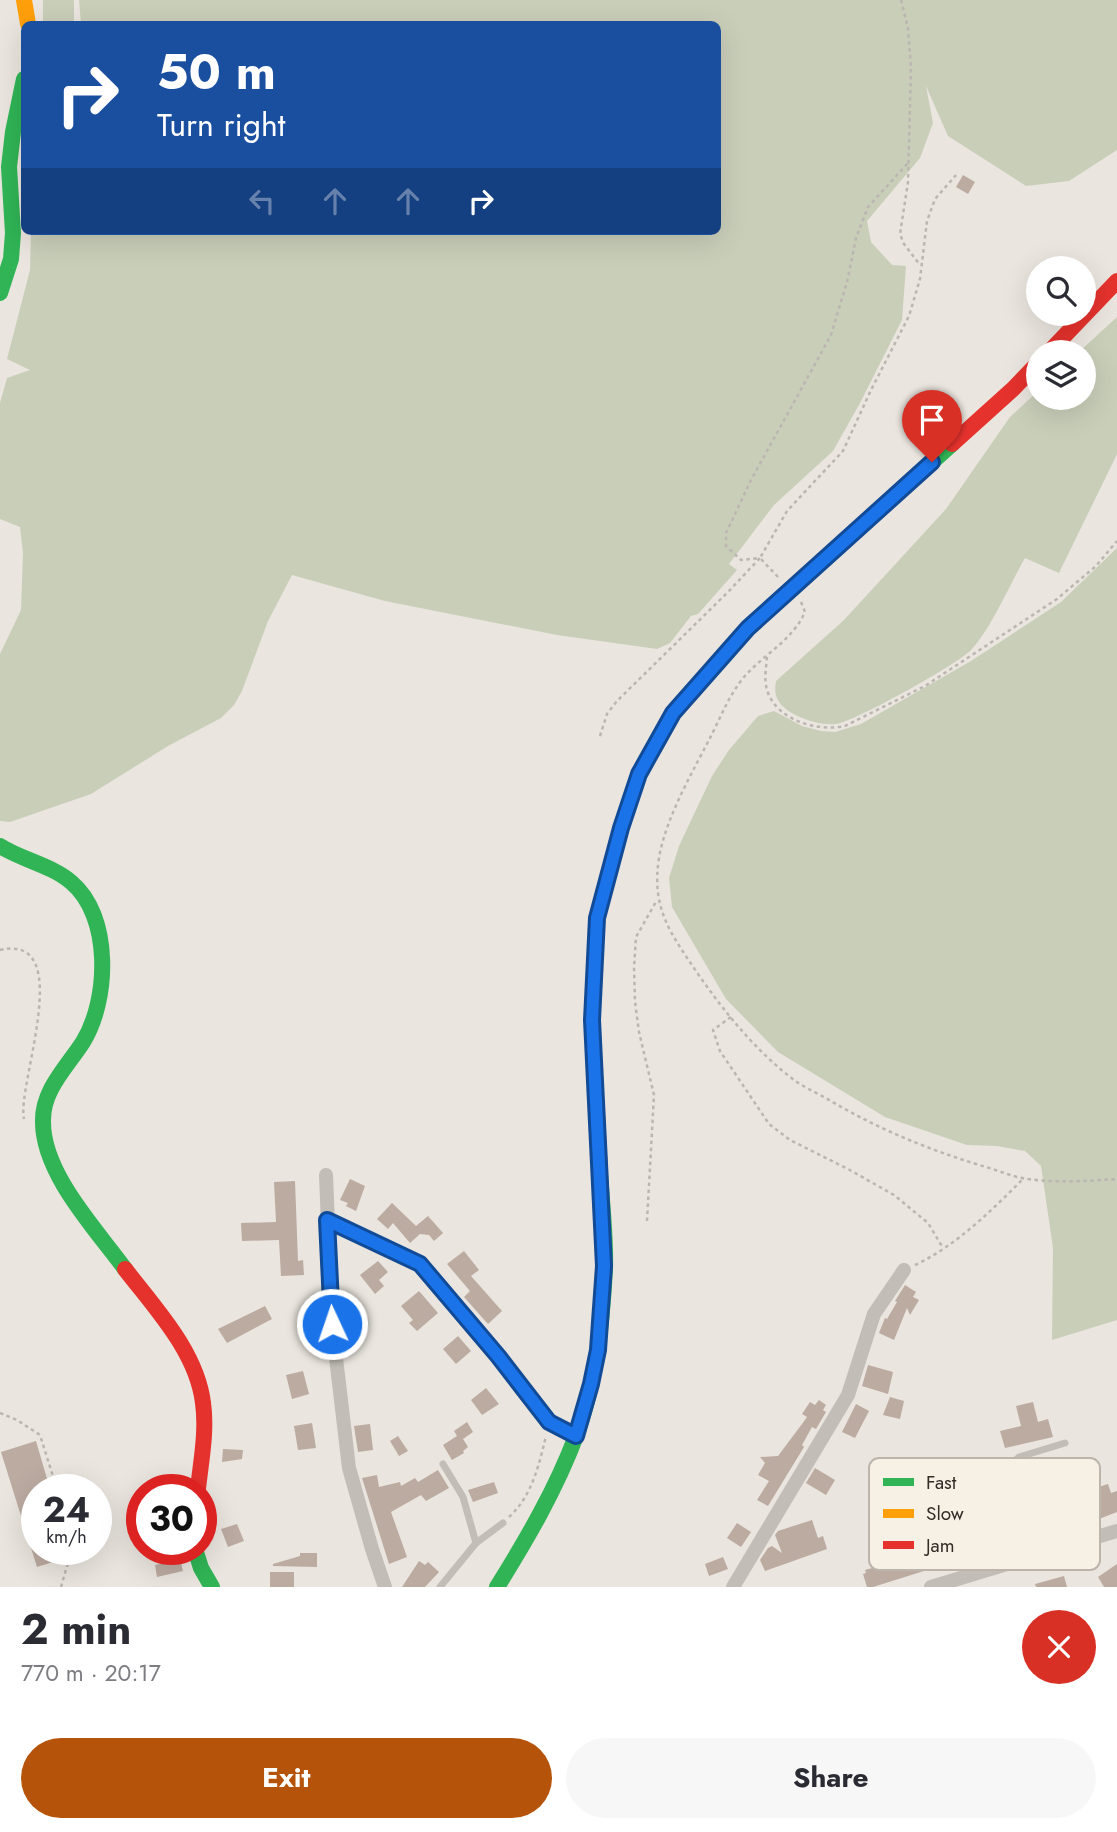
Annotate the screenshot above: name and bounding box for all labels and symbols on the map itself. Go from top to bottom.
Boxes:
pin [902,390,962,462]
position arrow [295,1287,369,1361]
legend [869,1458,1100,1570]
text: Fast [926,1469,957,1496]
speed limit sign: 30 [126,1474,217,1565]
text: Slow [926,1500,964,1527]
text: Jam [923,1532,955,1559]

